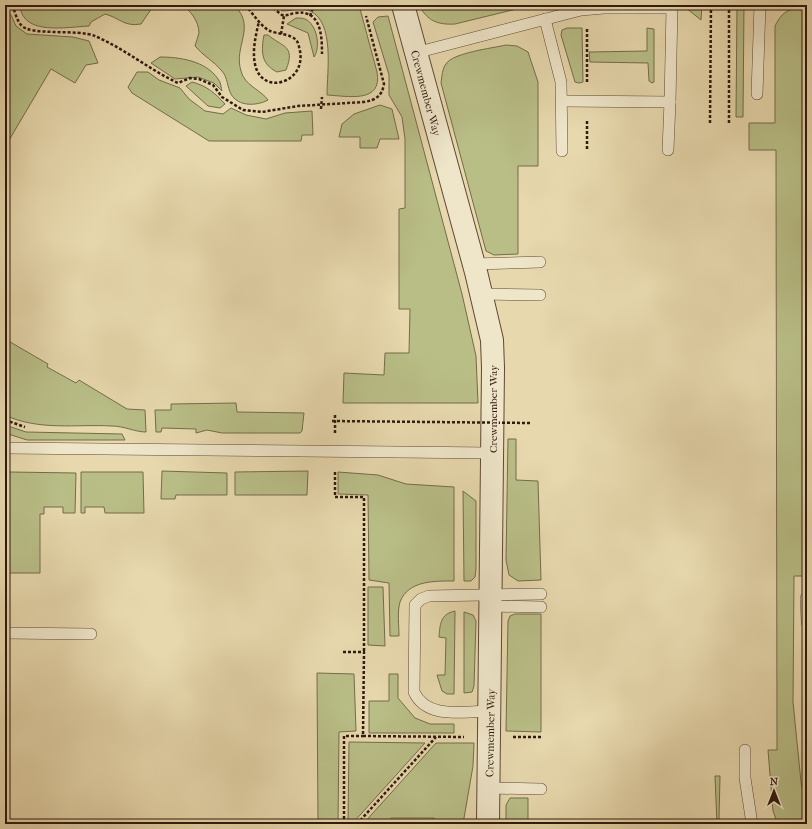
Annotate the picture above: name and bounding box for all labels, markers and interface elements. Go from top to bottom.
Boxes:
street label: Crewmember Way [408,49,444,138]
street label: Crewmember Way [487,364,500,453]
street label: Crewmember Way [483,688,498,777]
north arrow [754,771,794,811]
text: N [770,775,779,788]

